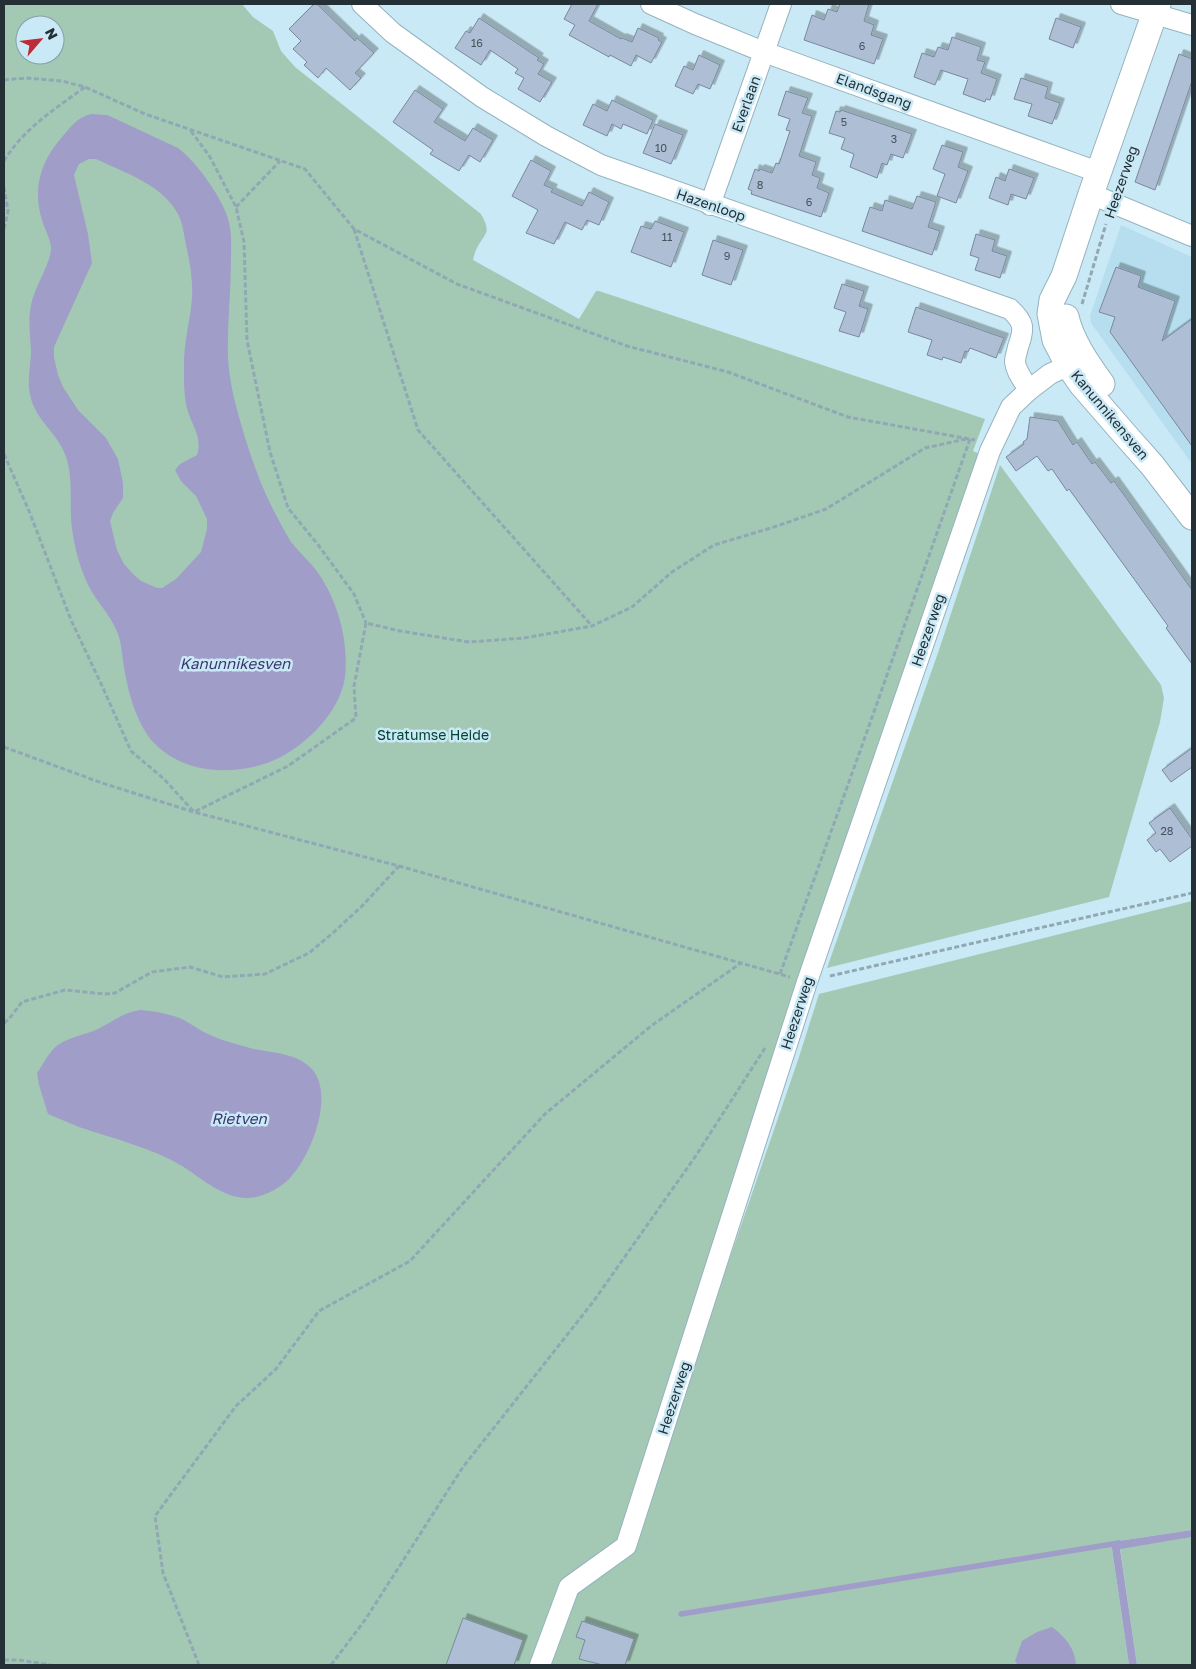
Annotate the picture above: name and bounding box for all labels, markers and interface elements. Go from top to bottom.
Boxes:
north arrow [15,15,65,65]
text: N [42,25,62,42]
house number: 16 [471,36,483,49]
house number: 6 [859,39,866,52]
street label: Elandsgang [834,69,914,112]
street label: Everlaan [728,73,764,134]
house number: 5 [841,115,847,128]
house number: 3 [891,132,897,145]
house number: 10 [655,141,667,154]
street label: Heezerweg [1100,143,1141,220]
house number: 8 [757,178,764,191]
street label: Hazenloop [674,185,748,224]
house number: 6 [806,195,813,208]
house number: 11 [662,230,672,243]
house number: 9 [724,249,730,262]
street label: Kanunnikensven [1068,366,1153,463]
street label: Heezerweg [907,591,948,668]
water label: Kanunnikesven [180,654,291,672]
park label: Stratumse Heide [377,726,489,743]
house number: 28 [1160,824,1174,837]
street label: Heezerweg [777,974,816,1052]
water label: Rietven [211,1109,267,1127]
street label: Heezerweg [654,1359,693,1437]

